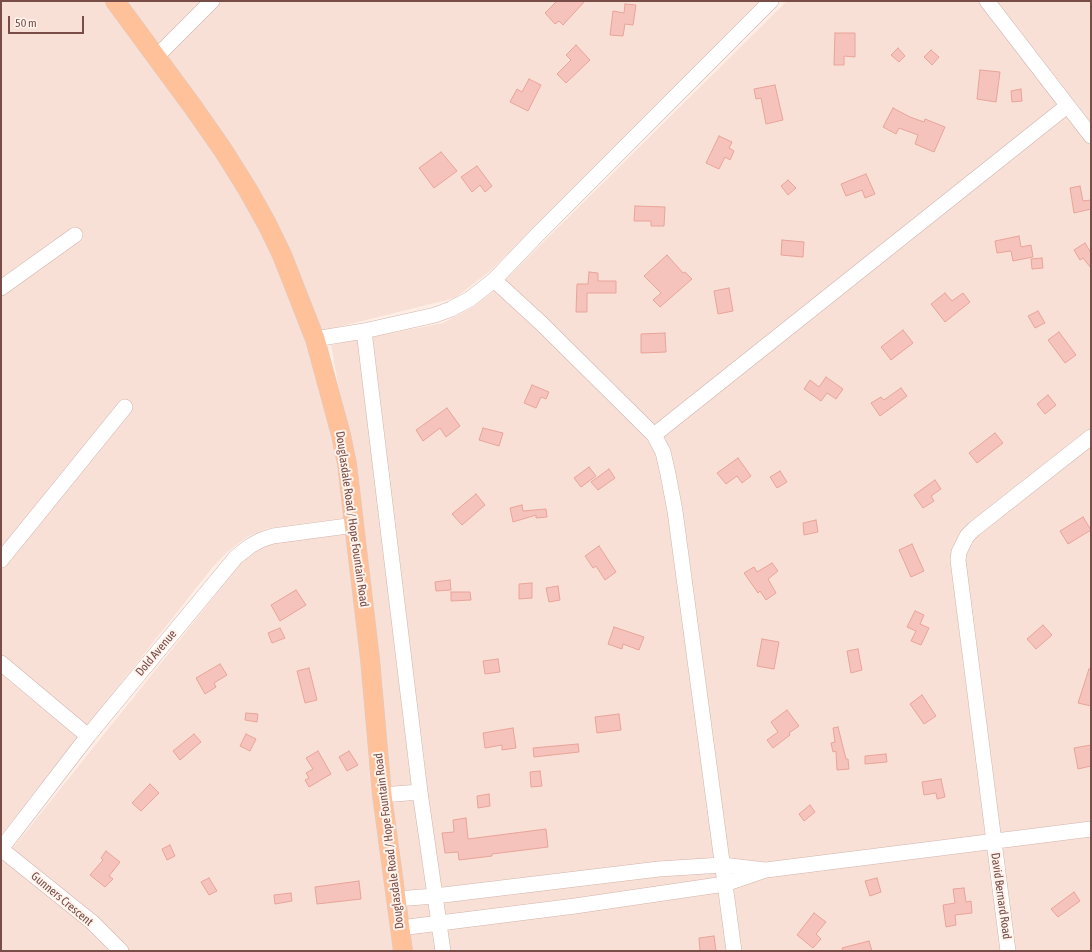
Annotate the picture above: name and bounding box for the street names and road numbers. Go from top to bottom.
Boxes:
street label: Douglasdale Road / Hope Fountain Road [333,430,371,608]
street label: Dold Avenue [132,627,180,679]
street label: Douglasdale Road / Hope Fountain Road [371,752,407,930]
street label: David Bernard Road [988,852,1014,940]
street label: Gunners Crescent [28,869,96,929]

